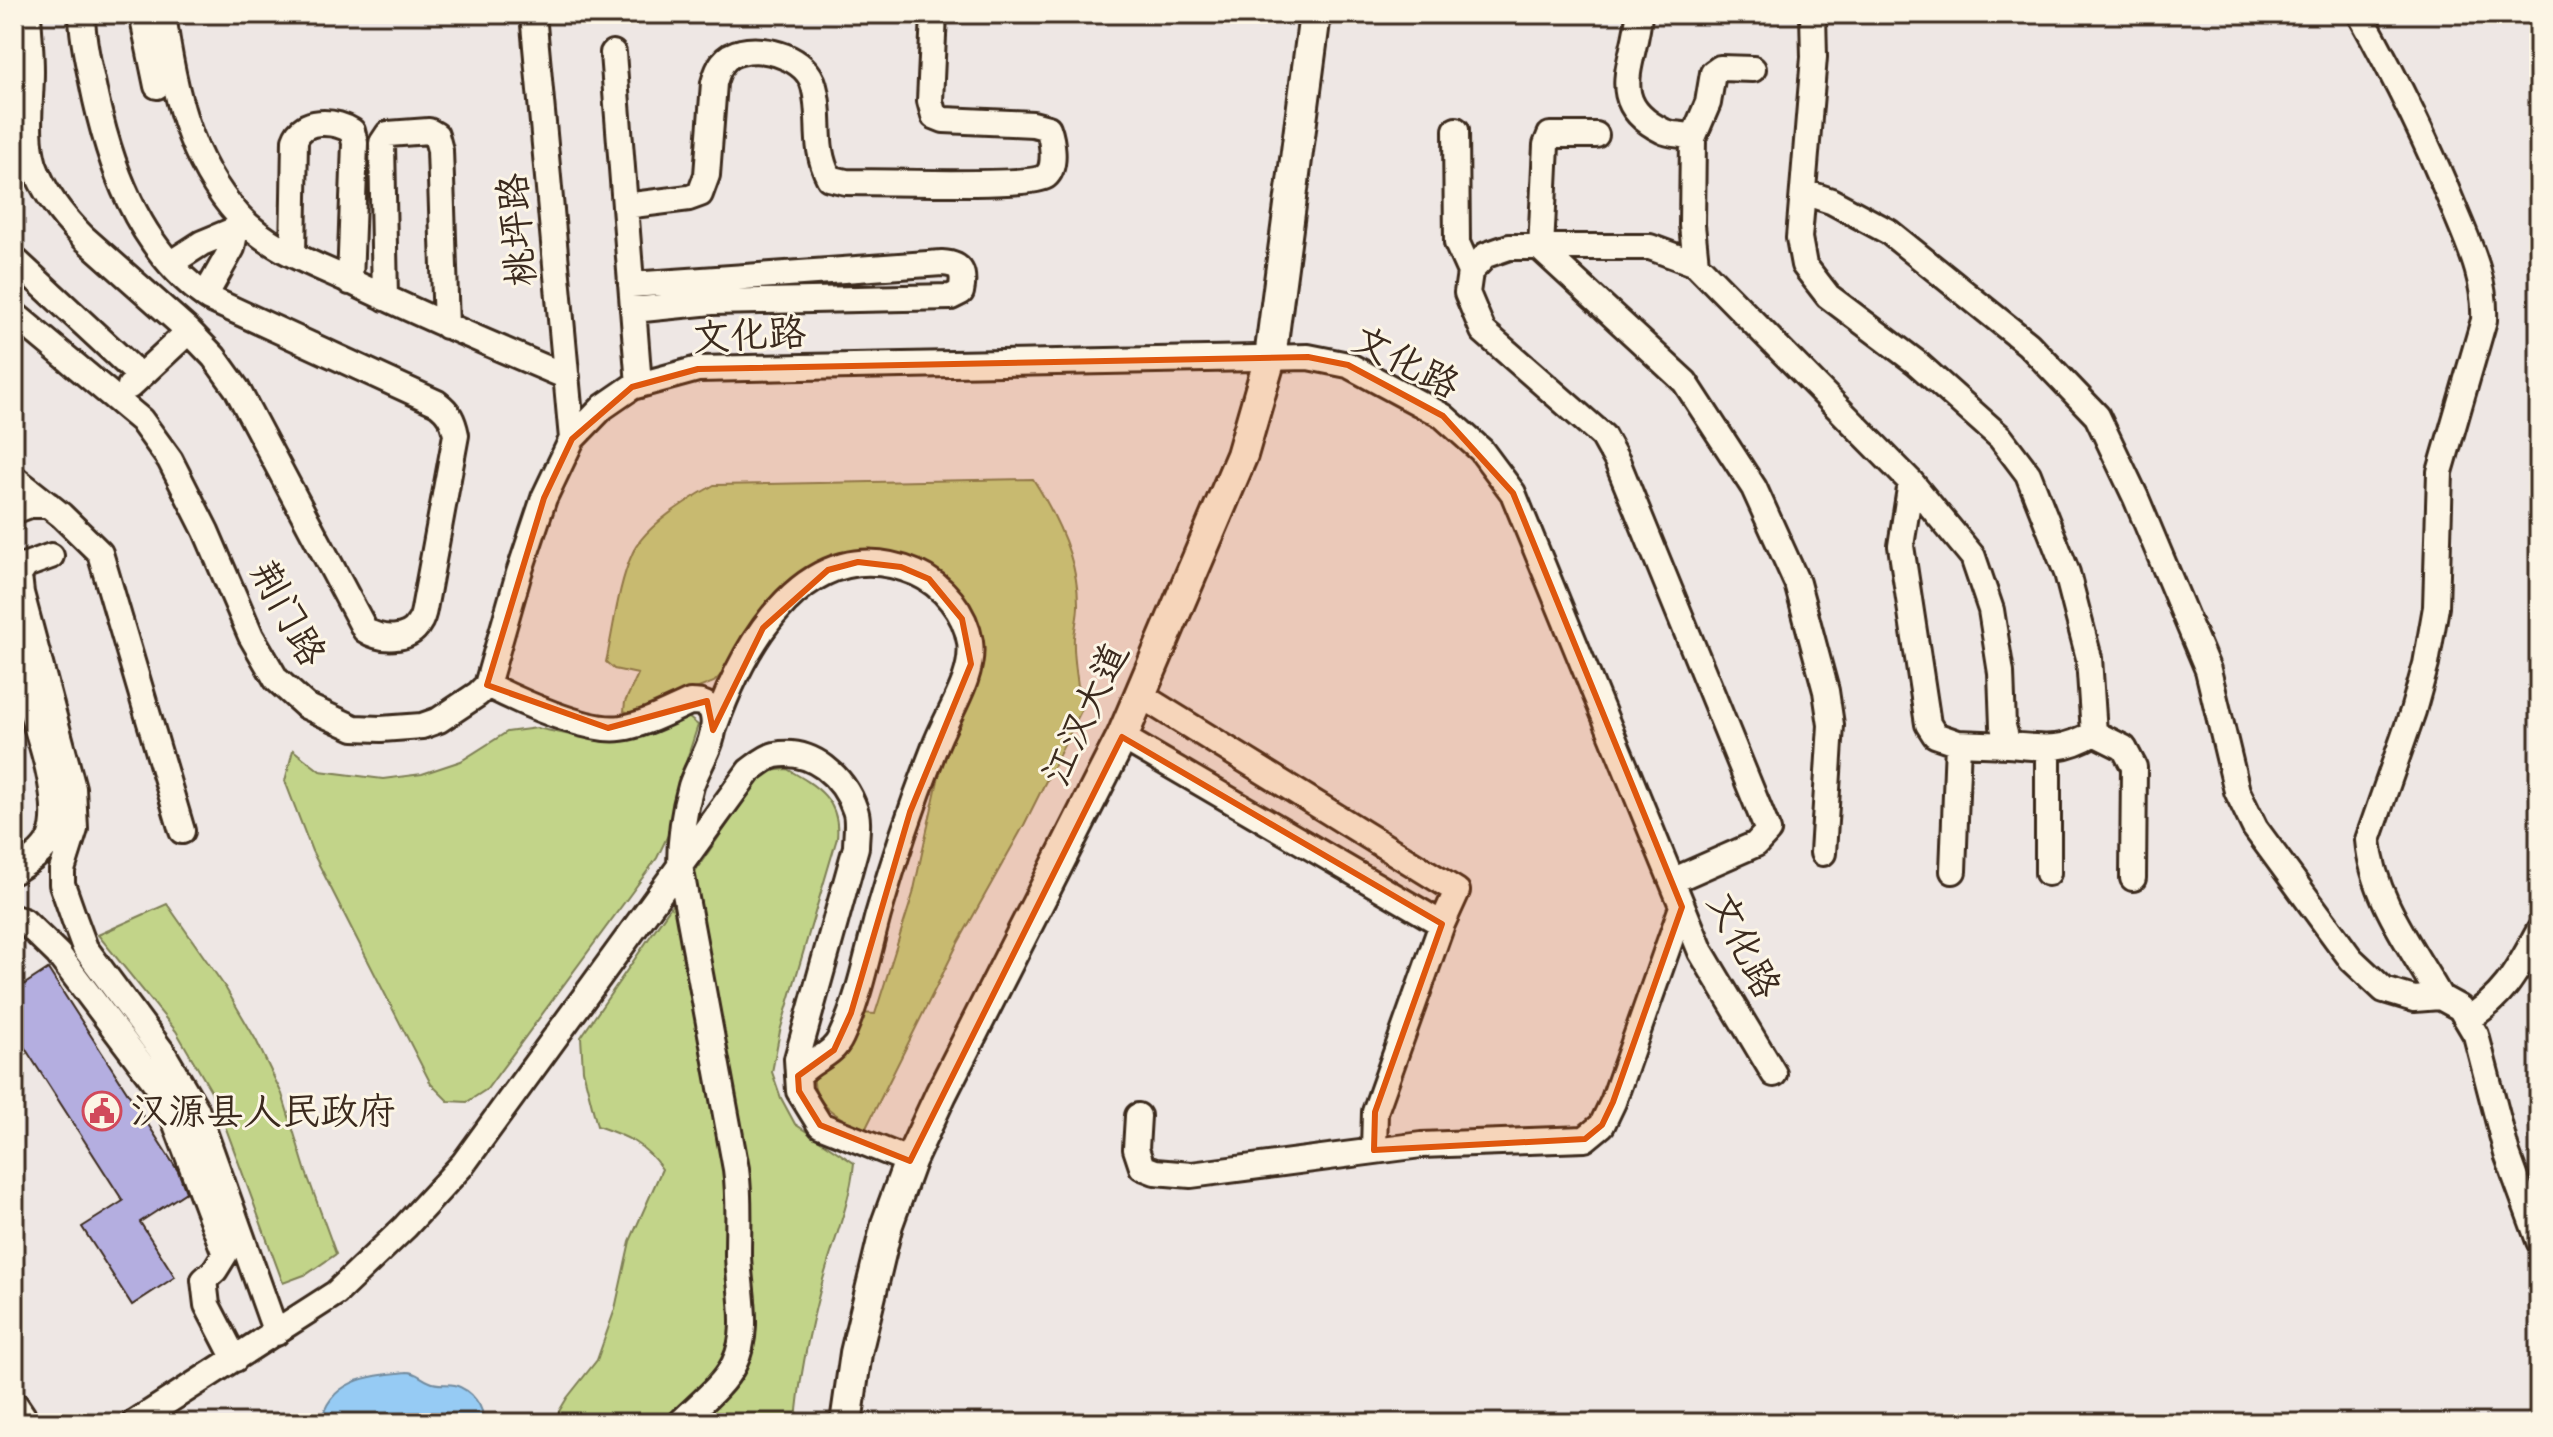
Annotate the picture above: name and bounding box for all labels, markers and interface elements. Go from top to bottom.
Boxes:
street label: 桃坪路 [489,171,545,289]
street label: 文化路 [691,309,807,361]
street label: 文化路 [1345,315,1467,409]
street label: 荆门路 [240,552,336,674]
street label: 江汉大道 [1032,635,1138,793]
street label: 文化路 [1697,884,1791,1006]
place label: 汉源县人民政府 [130,1088,396,1135]
public building icon: 汉源县人民政府 [81,1090,123,1132]

